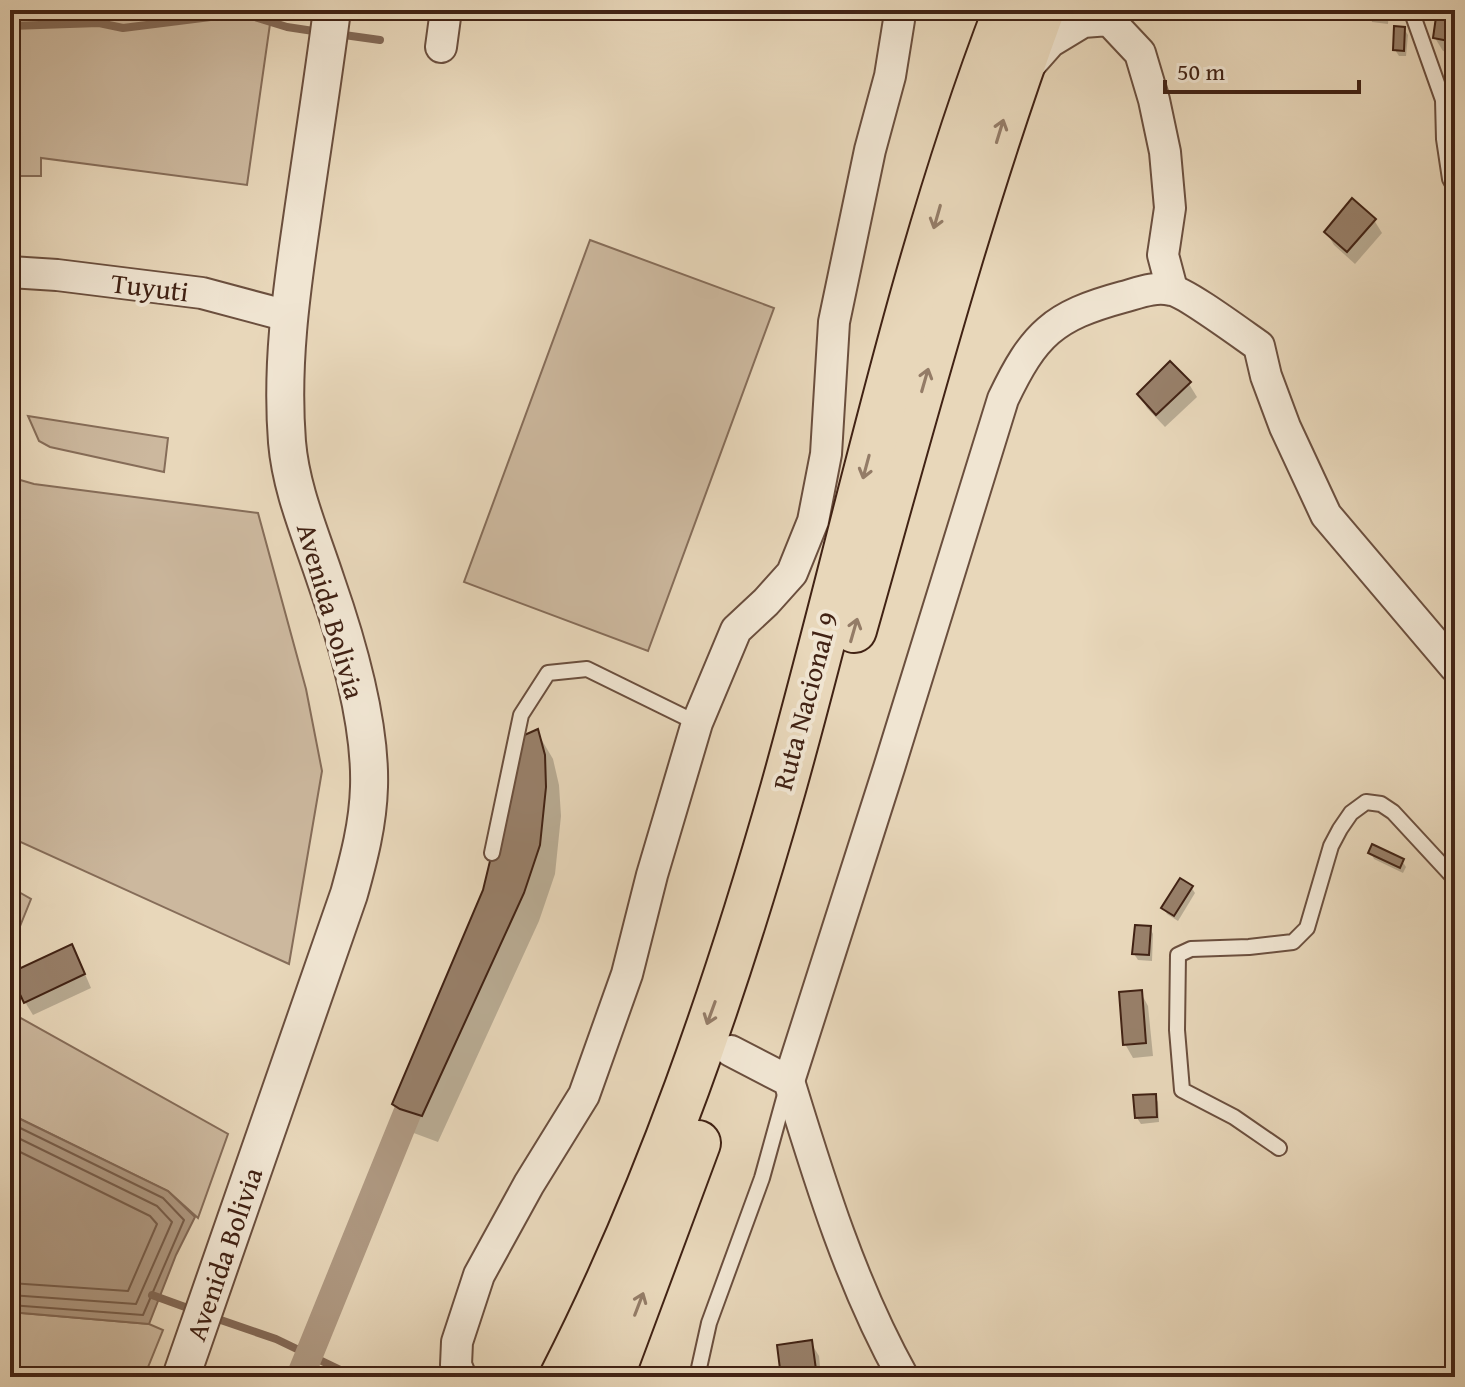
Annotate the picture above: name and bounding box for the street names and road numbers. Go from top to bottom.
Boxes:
street label: Tuyuti [109,261,191,312]
street label: Avenida Bolivia [287,518,376,704]
street label: Ruta Nacional 9 [761,607,848,795]
street label: Avenida Bolivia [175,1161,273,1346]

